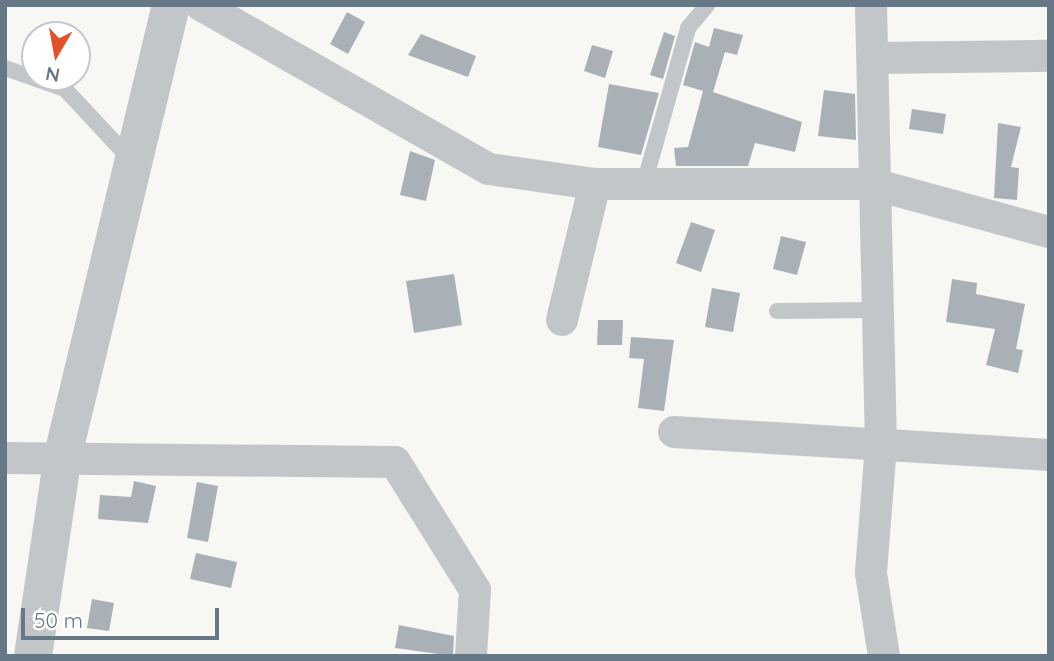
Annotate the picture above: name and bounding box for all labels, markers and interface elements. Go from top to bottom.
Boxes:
north arrow [21,21,91,91]
text: N [44,62,62,88]
scale bar [24,594,222,638]
text: 50 m [34,607,83,633]

